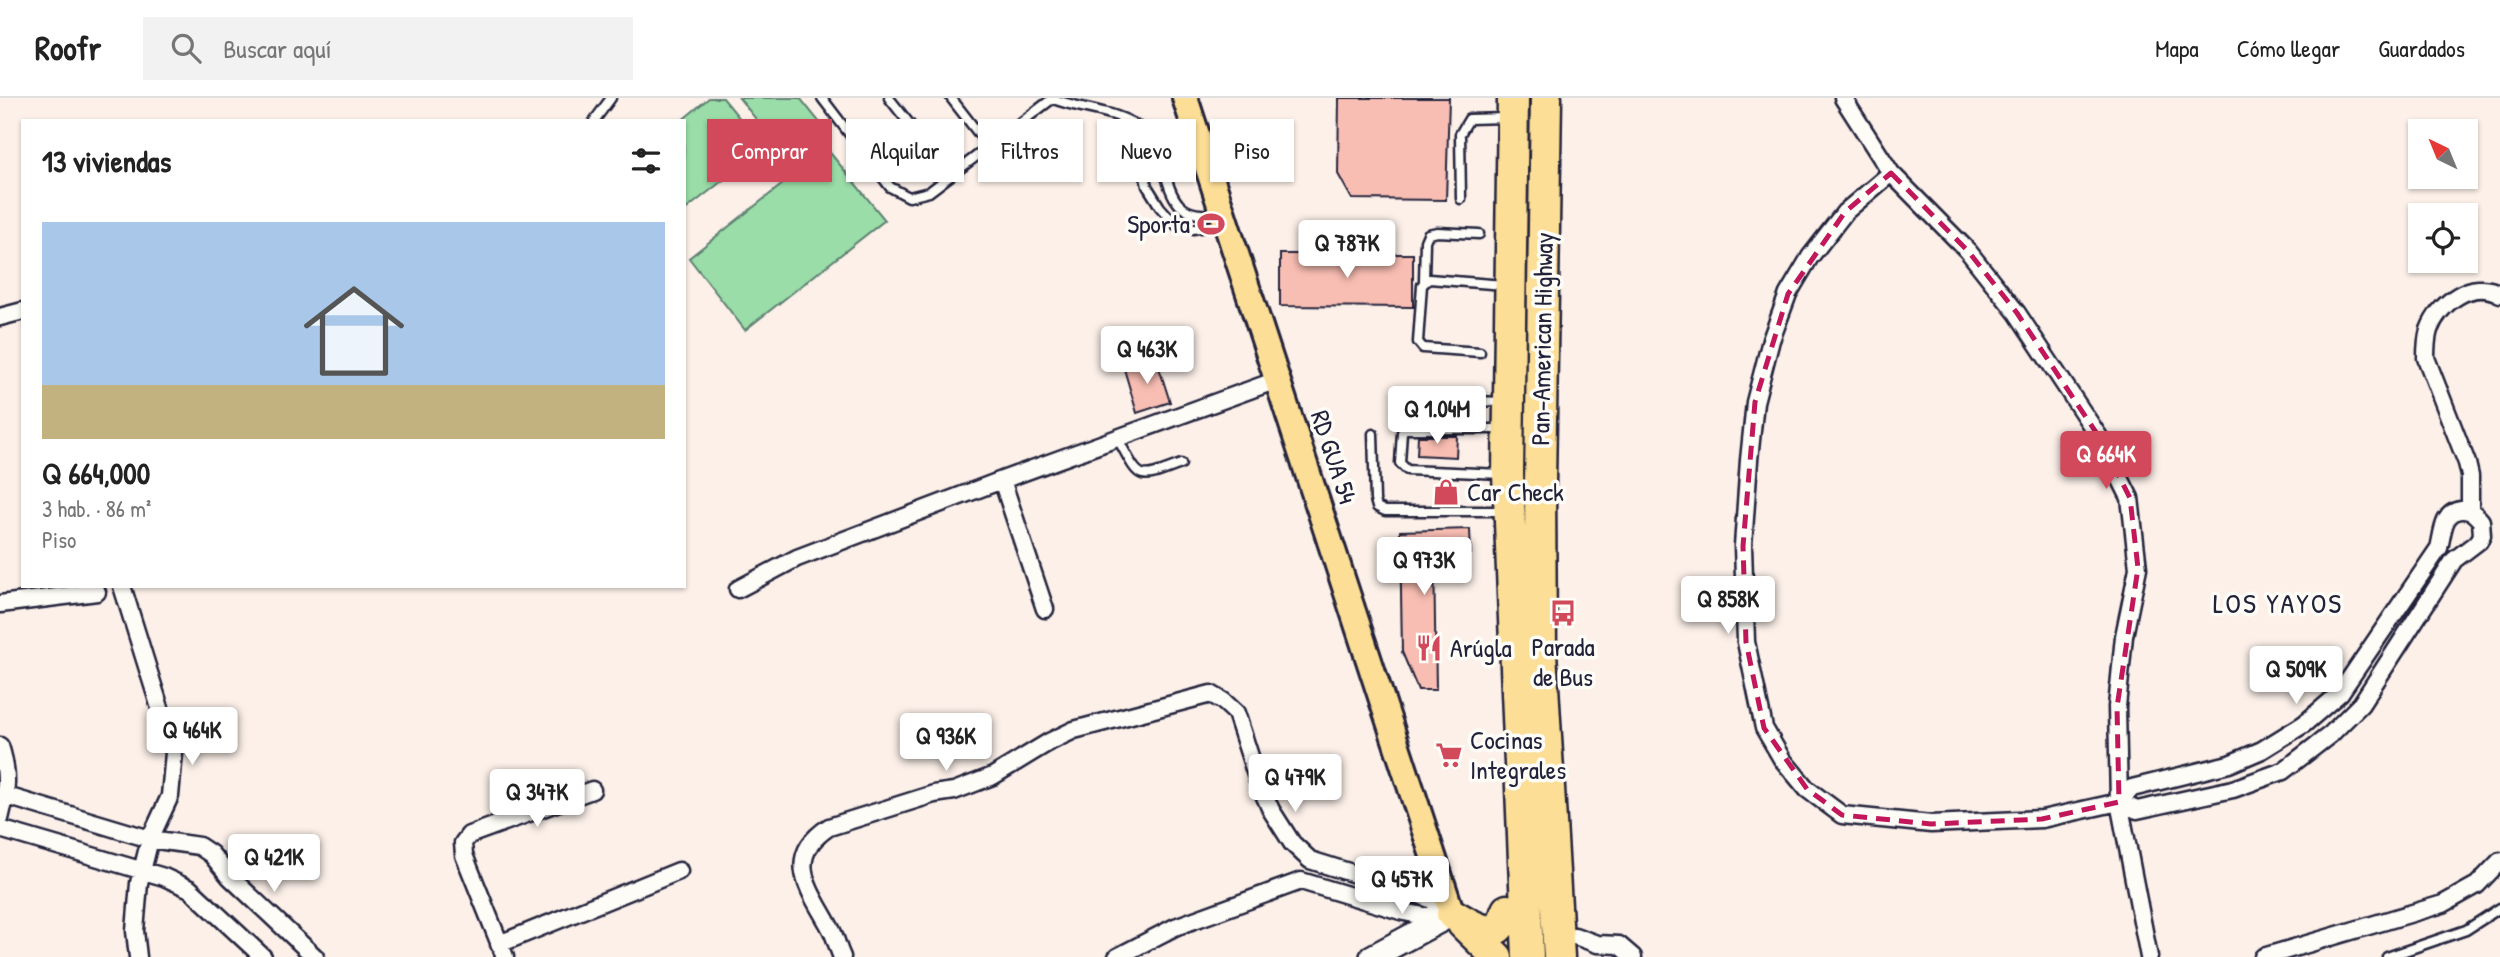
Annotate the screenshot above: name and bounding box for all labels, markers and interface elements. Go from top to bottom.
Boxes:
search box [143,17,633,80]
text: Roofr [35,26,101,70]
icon: search [167,29,205,67]
text: Buscar aquí [223,31,331,66]
text: Mapa [2155,32,2199,64]
text: Cómo llegar [2237,32,2340,64]
text: Guardados [2378,32,2465,64]
chip: Comprar [707,119,832,182]
chip: Alquilar [846,119,964,182]
chip: Filtros [978,119,1083,182]
chip: Nuevo [1097,119,1196,182]
chip: Piso [1210,119,1294,182]
north arrow [2408,119,2478,189]
map controls [2408,119,2478,273]
text: 13 viviendas [42,141,171,181]
icon: filters [627,142,665,180]
button: locate [2408,203,2478,273]
place label: Sporta [1127,206,1190,241]
sports icon: Sporta [1196,209,1226,239]
pin: Q 787K [1290,220,1404,280]
text: Q 787K [1314,227,1380,258]
street label: Pan-American Highway [1522,232,1561,446]
icon: home [291,268,417,394]
pin: Q 463K [1090,327,1204,386]
text: Q 463K [1117,333,1177,364]
pin: Q 1.04M [1372,386,1502,446]
text: Q 1.04M [1404,393,1470,424]
street label: RD GUA 54 [1303,406,1366,508]
pin: Q 664K [2049,432,2163,491]
text: Q 664K [2076,438,2136,469]
text: Q 664,000 [42,453,150,493]
place label: Car Check [1467,474,1564,509]
shop icon: Car Check [1431,477,1461,507]
text: 3 hab. · 86 m² [42,493,151,524]
text: Piso [42,524,76,555]
pin: Q 973K [1367,538,1481,597]
text: Q 973K [1393,544,1455,575]
pin: Q 858K [1671,576,1785,636]
text: Q 858K [1697,583,1759,614]
district label: LOS YAYOS [2213,584,2343,622]
bus stop icon: Parada de Bus [1548,598,1578,628]
place label: Parada de Bus [1531,629,1595,694]
place label: Arúgla [1450,630,1512,665]
restaurant icon: Arúgla [1414,633,1444,663]
pin: Q 509K [2239,646,2353,706]
text: Q 509K [2266,653,2326,684]
pin: Q 464K [135,708,249,767]
text: Q 464K [163,714,221,745]
pin: Q 936K [889,714,1003,773]
text: Q 936K [916,720,976,751]
place label: Cocinas Integrales [1470,722,1566,787]
supermarket icon: Cocinas Integrales [1434,740,1464,770]
pin: Q 479K [1238,754,1352,814]
text: Q 479K [1265,761,1325,792]
pin: Q 347K [480,770,594,829]
text: Q 347K [506,776,568,807]
pin: Q 421K [217,834,331,894]
text: Q 421K [244,841,304,872]
pin: Q 457K [1345,856,1459,916]
text: Q 457K [1371,863,1433,894]

